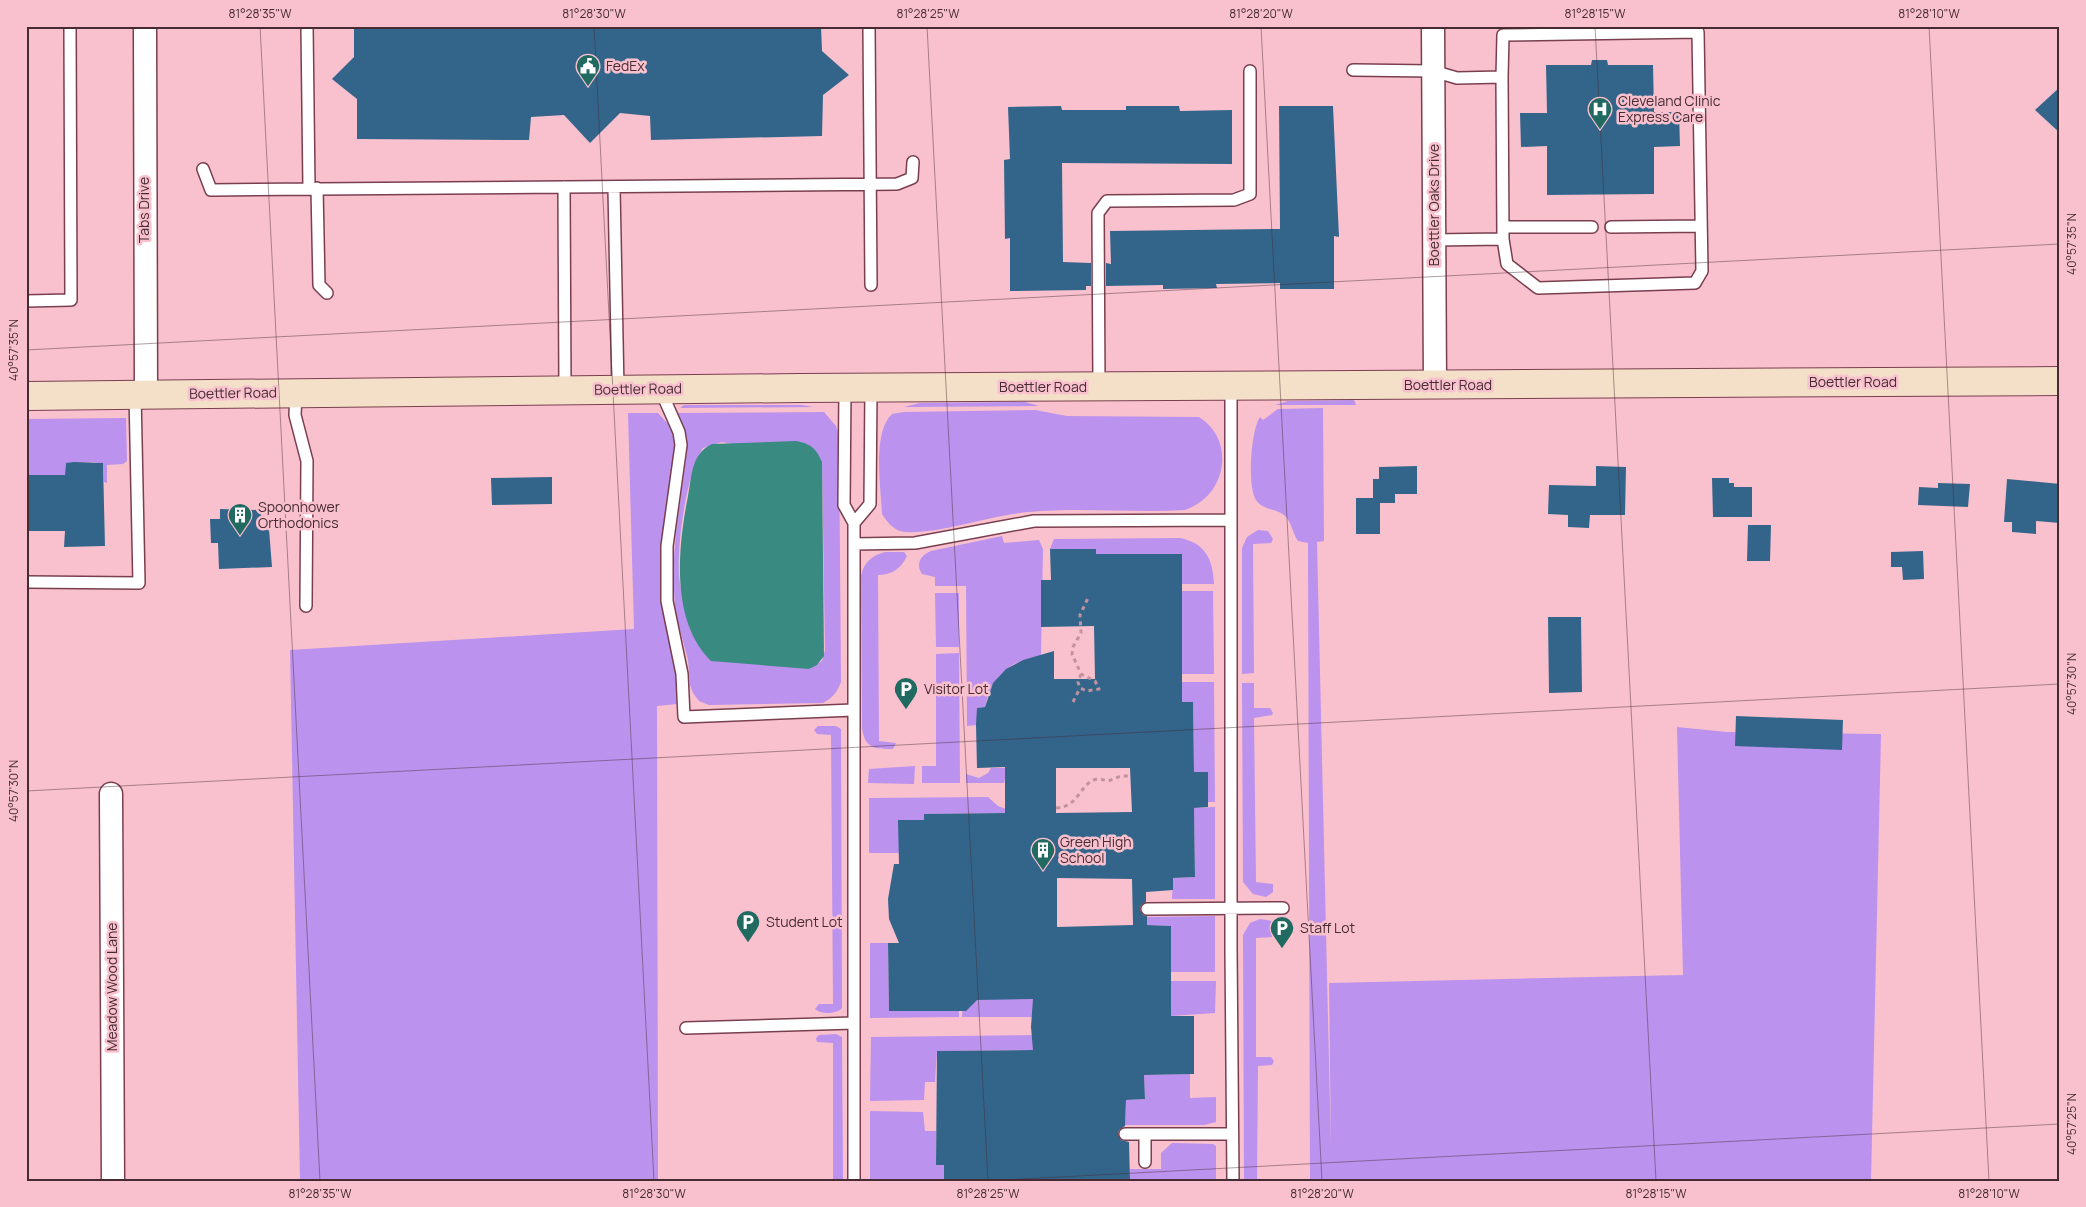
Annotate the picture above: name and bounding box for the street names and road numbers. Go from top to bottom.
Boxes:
street label: Boettler Oaks Drive [1424,144,1443,266]
street label: Tabs Drive [134,177,153,243]
street label: Boettler Road [1809,372,1897,391]
street label: Boettler Road [1404,375,1492,394]
street label: Boettler Road [999,377,1087,396]
street label: Boettler Road [594,378,682,399]
street label: Boettler Road [189,382,277,403]
street label: Meadow Wood Lane [102,923,121,1051]

